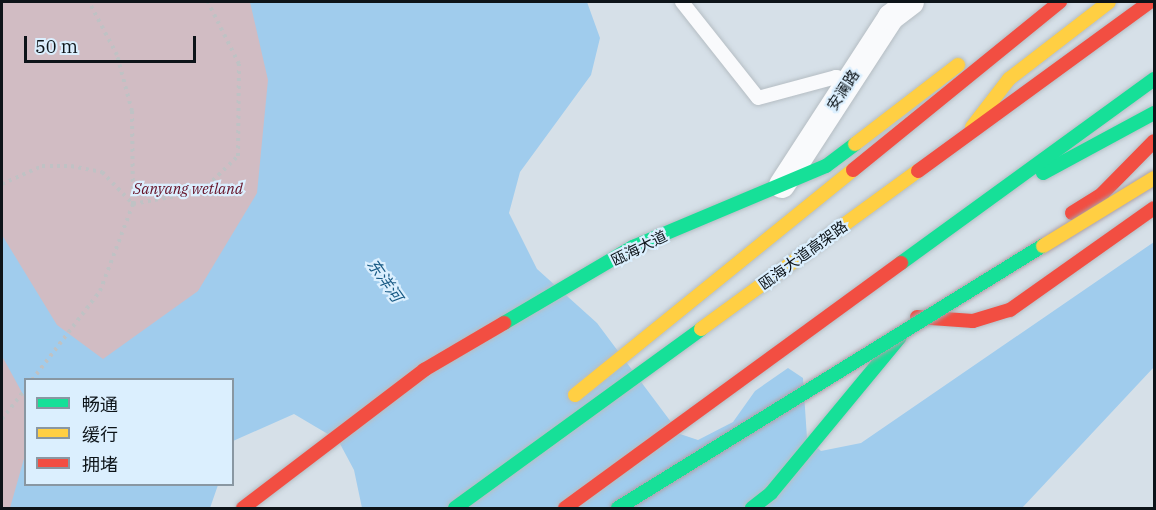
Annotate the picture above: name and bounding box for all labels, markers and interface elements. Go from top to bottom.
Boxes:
scale bar [27,24,200,62]
text: 50 m [35,35,78,58]
street label: 安澜路 [823,66,863,114]
park label: Sanyang wetland [133,180,243,198]
street label: 瓯海大道高架路 [755,217,851,293]
street label: 瓯海大道 [608,227,670,269]
water label: 东洋河 [363,255,407,305]
legend [24,378,234,486]
text: 畅通 [82,393,118,416]
text: 缓行 [82,423,118,446]
text: 拥堵 [82,453,118,476]

